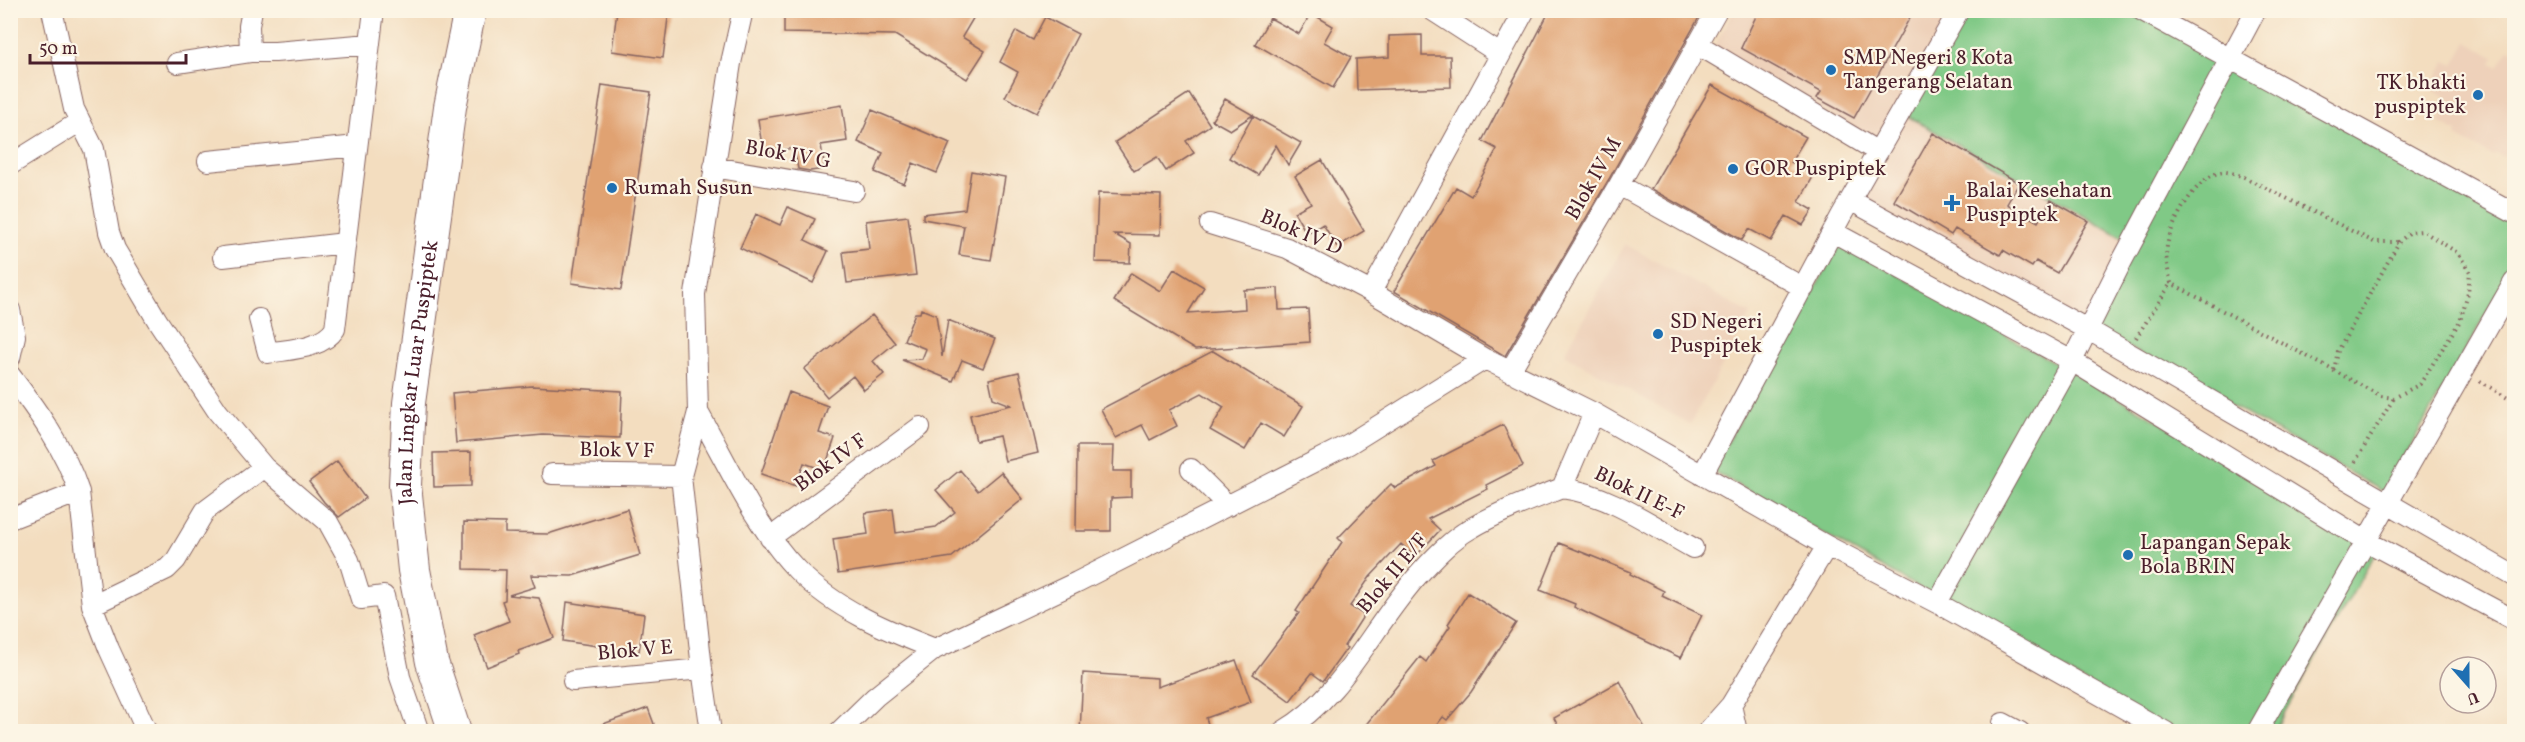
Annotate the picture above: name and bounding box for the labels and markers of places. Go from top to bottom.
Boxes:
place label: SMP Negeri 8 Kota Tangerang Selatan [1843,44,2013,97]
marker: SMP Negeri 8 Kota Tangerang Selatan [1824,63,1838,77]
place label: TK bhakti puspiptek [2374,69,2467,122]
marker: TK bhakti puspiptek [2471,88,2485,102]
place label: GOR Puspiptek [1745,155,1887,184]
marker: GOR Puspiptek [1726,162,1740,176]
place label: Rumah Susun [624,174,753,203]
place label: Balai Kesehatan Puspiptek [1966,177,2112,230]
marker: Rumah Susun [605,181,619,195]
marker: Balai Kesehatan Puspiptek [1943,194,1961,212]
place label: SD Negeri Puspiptek [1670,308,1763,361]
marker: SD Negeri Puspiptek [1651,327,1665,341]
place label: Lapangan Sepak Bola BRIN [2140,529,2291,582]
marker: Lapangan Sepak Bola BRIN [2121,548,2135,562]

